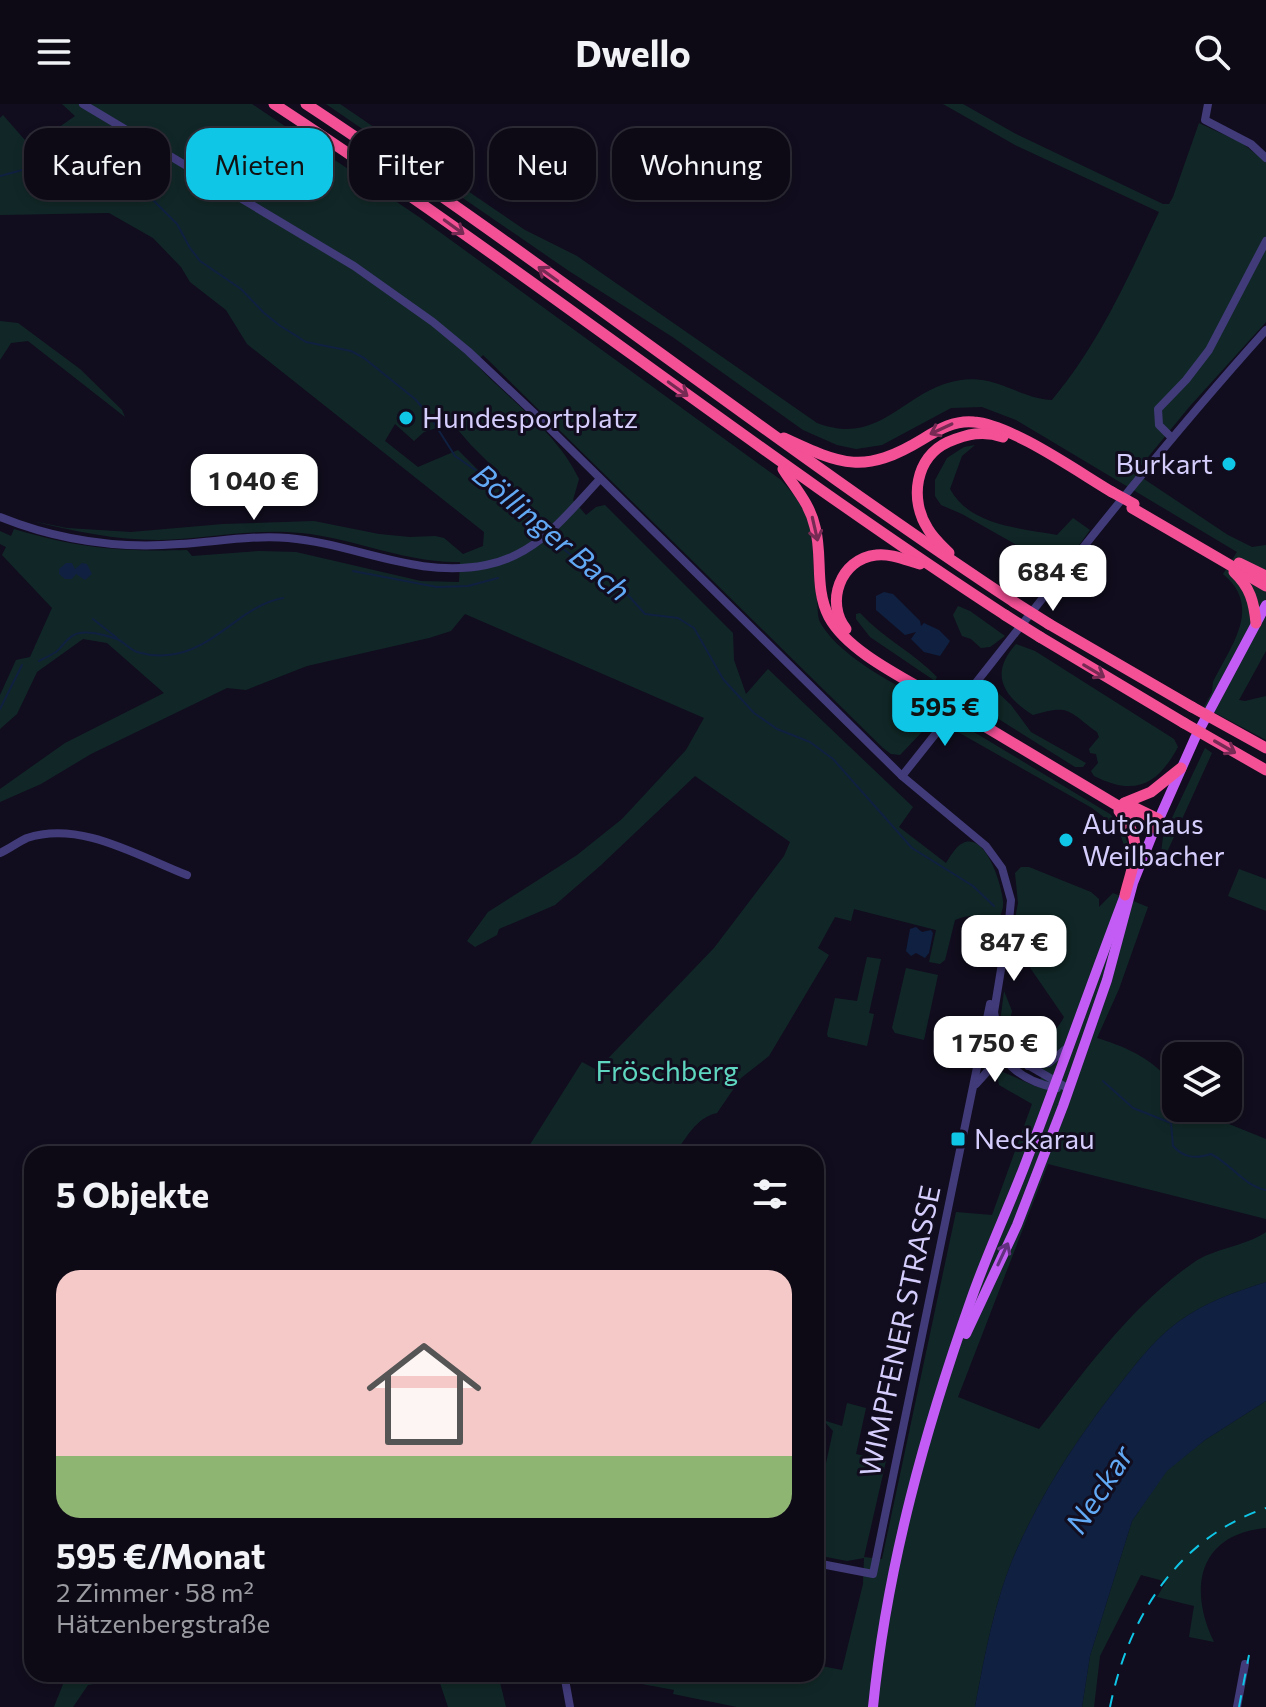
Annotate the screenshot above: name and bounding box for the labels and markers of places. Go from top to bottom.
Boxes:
place label: Hundesportplatz [422,400,638,434]
marker: Hundesportplatz [397,409,415,427]
place label: Burkart [1116,446,1213,480]
pin: 1 040 € [180,454,328,522]
marker: Burkart [1220,455,1238,473]
pin: 684 € [997,545,1109,613]
pin: 595 € [889,680,1001,748]
place label: Autohaus Weilbacher [1082,806,1225,872]
marker: Autohaus Weilbacher [1057,831,1075,849]
pin: 847 € [958,915,1070,983]
pin: 1 750 € [921,1016,1069,1084]
place label: Neckarau [974,1121,1095,1155]
marker: Neckarau [949,1130,967,1148]

